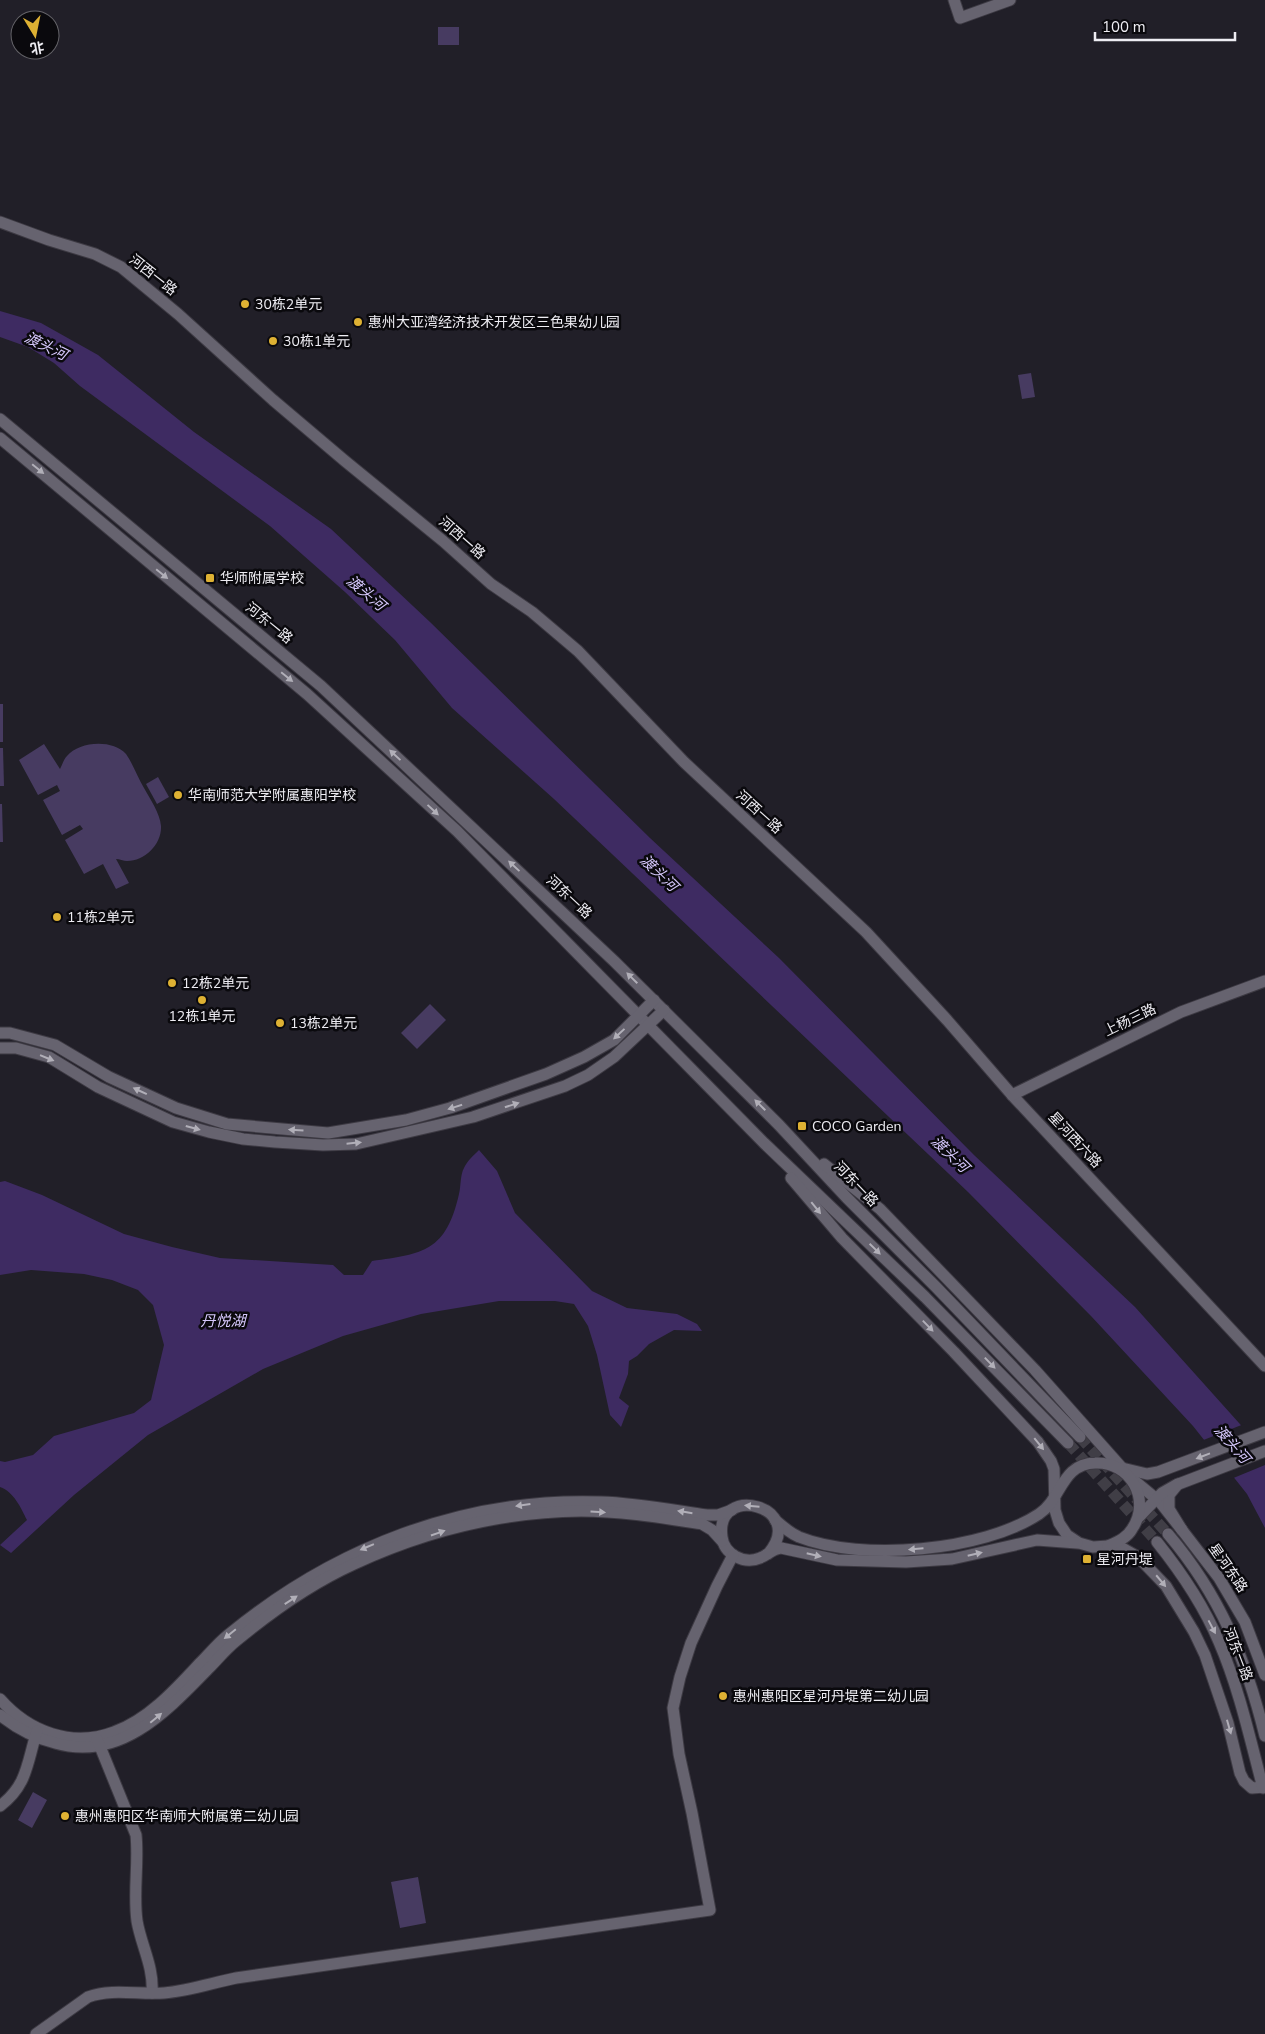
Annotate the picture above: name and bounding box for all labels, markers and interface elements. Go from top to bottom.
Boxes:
north arrow [10,10,60,60]
scale bar [1095,10,1235,42]
text: 100 m [1102,17,1146,37]
text: 北 [29,37,46,58]
street label: 河西一路 [125,250,181,300]
place label: 30栋2单元 [255,295,322,314]
marker: 30栋2单元 [239,298,251,310]
place label: 惠州大亚湾经济技术开发区三色果幼儿园 [368,313,620,332]
marker: 惠州大亚湾经济技术开发区三色果幼儿园 [352,316,364,328]
water label: 渡头河 [21,327,73,366]
place label: 30栋1单元 [283,332,350,351]
marker: 30栋1单元 [267,335,279,347]
one-way arrow [31,464,44,475]
street label: 河西一路 [435,512,489,564]
one-way arrow [155,569,168,580]
place label: 华师附属学校 [220,569,304,588]
water label: 渡头河 [342,571,392,617]
marker: 华师附属学校 [204,572,216,584]
street label: 河东一路 [241,598,297,648]
one-way arrow [281,672,294,683]
one-way arrow [390,749,402,761]
place label: 华南师范大学附属惠阳学校 [188,786,356,805]
street label: 河西一路 [732,786,786,838]
marker: 华南师范大学附属惠阳学校 [172,789,184,801]
one-way arrow [427,804,439,816]
water label: 渡头河 [636,850,684,898]
one-way arrow [508,860,520,872]
street label: 河东一路 [542,871,596,923]
place label: 11栋2单元 [67,908,134,927]
marker: 11栋2单元 [51,911,63,923]
one-way arrow [626,972,638,984]
place label: 12栋2单元 [182,974,249,993]
marker: 12栋2单元 [166,977,178,989]
marker: 12栋1单元 [196,994,208,1006]
street label: 上杨三路 [1101,999,1159,1041]
place label: 12栋1单元 [168,1007,236,1026]
place label: 13栋2单元 [290,1014,357,1033]
marker: 13栋2单元 [274,1017,286,1029]
one-way arrow [613,1028,625,1040]
one-way arrow [40,1054,54,1062]
one-way arrow [133,1087,147,1095]
one-way arrow [754,1099,766,1111]
one-way arrow [504,1101,519,1108]
one-way arrow [448,1103,463,1111]
street label: 星河西六路 [1044,1108,1106,1172]
place label: COCO Garden [812,1117,901,1136]
marker: COCO Garden [796,1120,808,1132]
one-way arrow [185,1124,200,1132]
one-way arrow [287,1126,303,1134]
water label: 渡头河 [927,1131,975,1179]
one-way arrow [346,1139,362,1147]
street label: 河东一路 [830,1157,882,1211]
one-way arrow [810,1202,821,1215]
one-way arrow [869,1243,881,1255]
water label: 丹悦湖 [200,1311,247,1331]
one-way arrow [922,1319,934,1331]
one-way arrow [984,1357,996,1369]
water label: 渡头河 [1210,1420,1256,1470]
one-way arrow [1034,1437,1045,1450]
one-way arrow [1195,1452,1210,1460]
one-way arrow [515,1501,531,1509]
one-way arrow [743,1501,759,1509]
one-way arrow [676,1507,692,1515]
one-way arrow [591,1508,607,1516]
one-way arrow [431,1529,446,1536]
street label: 星河东路 [1204,1540,1252,1596]
one-way arrow [360,1544,374,1552]
one-way arrow [908,1545,924,1553]
one-way arrow [968,1550,983,1558]
place label: 星河丹堤 [1097,1550,1153,1569]
one-way arrow [807,1551,822,1559]
marker: 星河丹堤 [1081,1553,1093,1565]
one-way arrow [1156,1574,1167,1587]
one-way arrow [285,1596,298,1605]
one-way arrow [1207,1620,1216,1634]
street label: 河东一路 [1219,1624,1257,1684]
one-way arrow [223,1628,236,1639]
place label: 惠州惠阳区星河丹堤第二幼儿园 [733,1687,929,1706]
marker: 惠州惠阳区星河丹堤第二幼儿园 [717,1690,729,1702]
one-way arrow [149,1713,162,1724]
one-way arrow [1226,1720,1234,1735]
place label: 惠州惠阳区华南师大附属第二幼儿园 [75,1807,299,1826]
marker: 惠州惠阳区华南师大附属第二幼儿园 [59,1810,71,1822]

